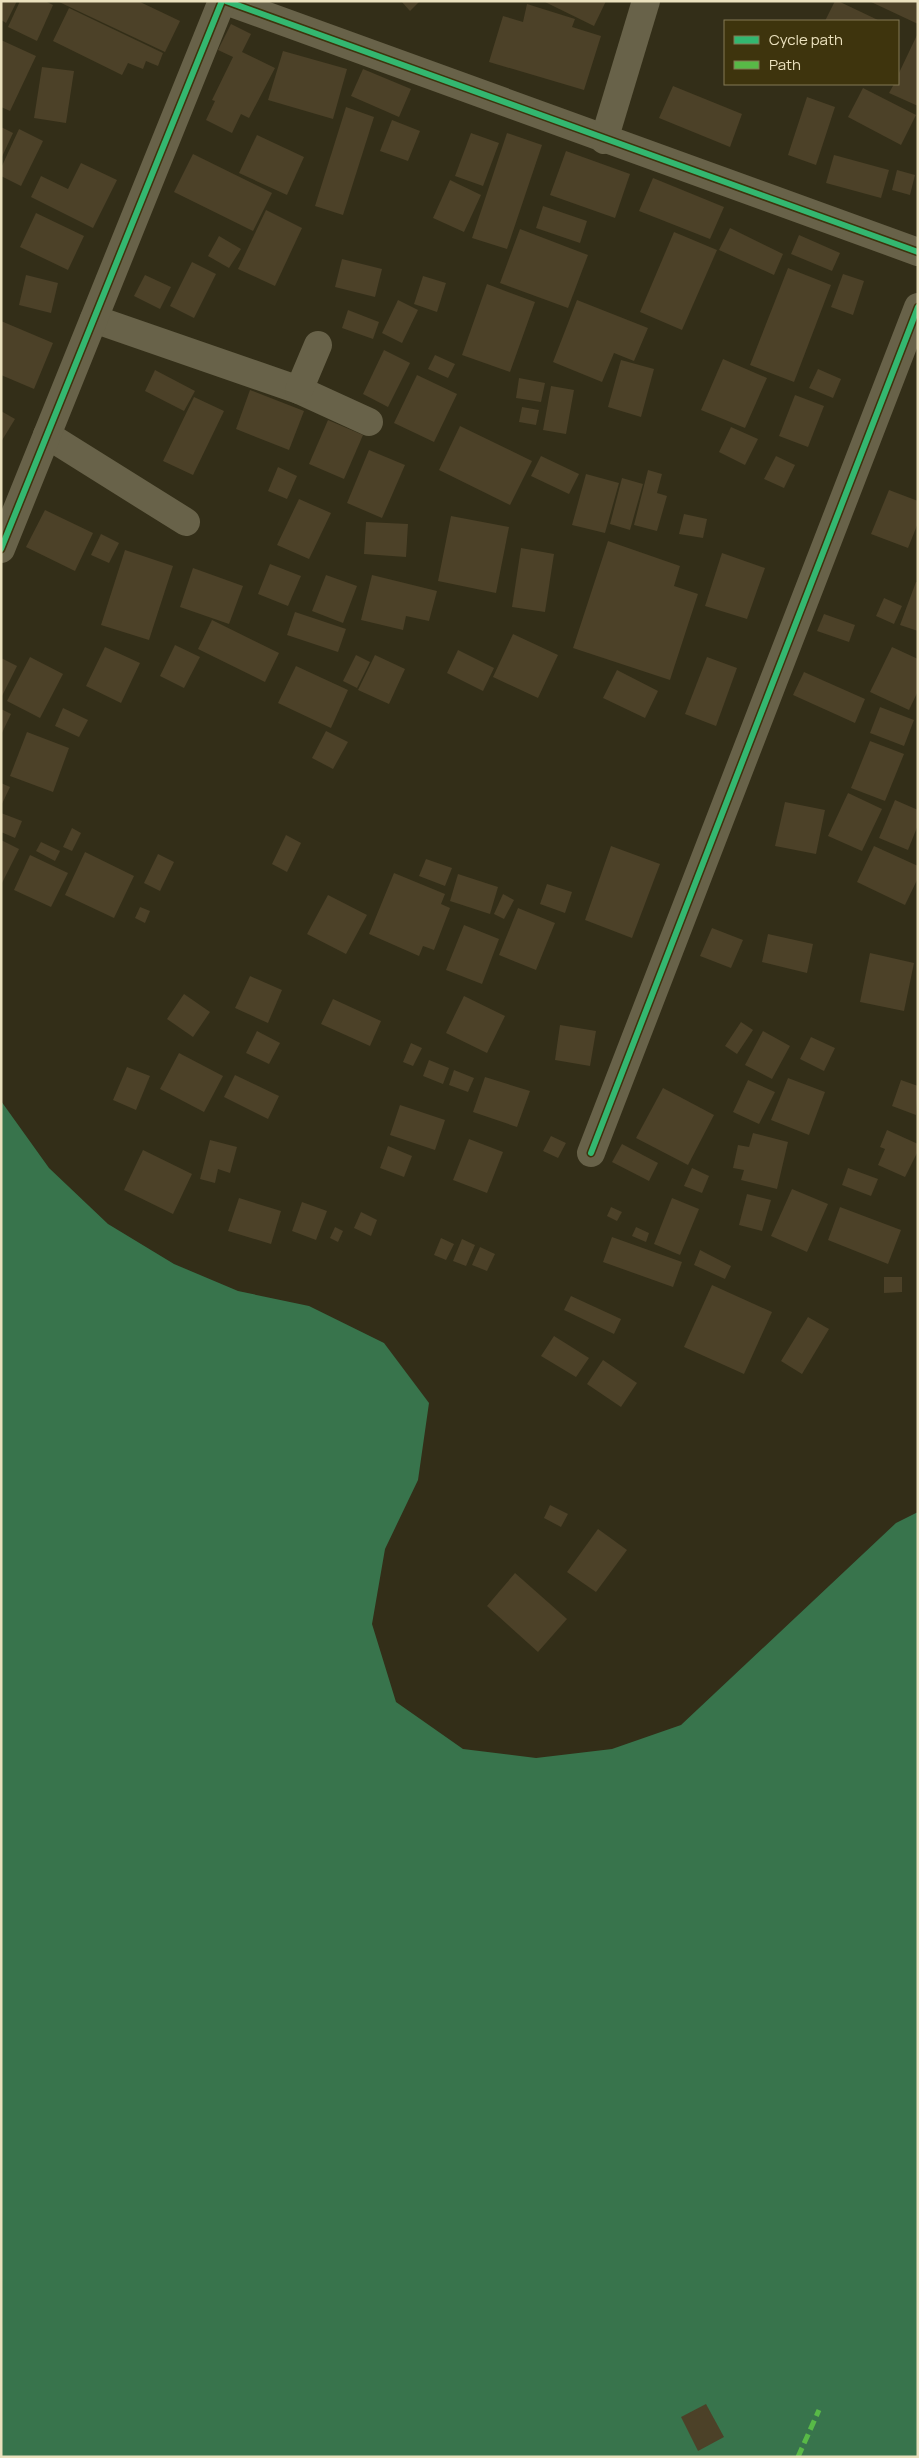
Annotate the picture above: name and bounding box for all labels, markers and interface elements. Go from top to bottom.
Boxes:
legend [724,20,899,85]
text: Cycle path [769,29,843,50]
text: Path [769,54,801,75]

